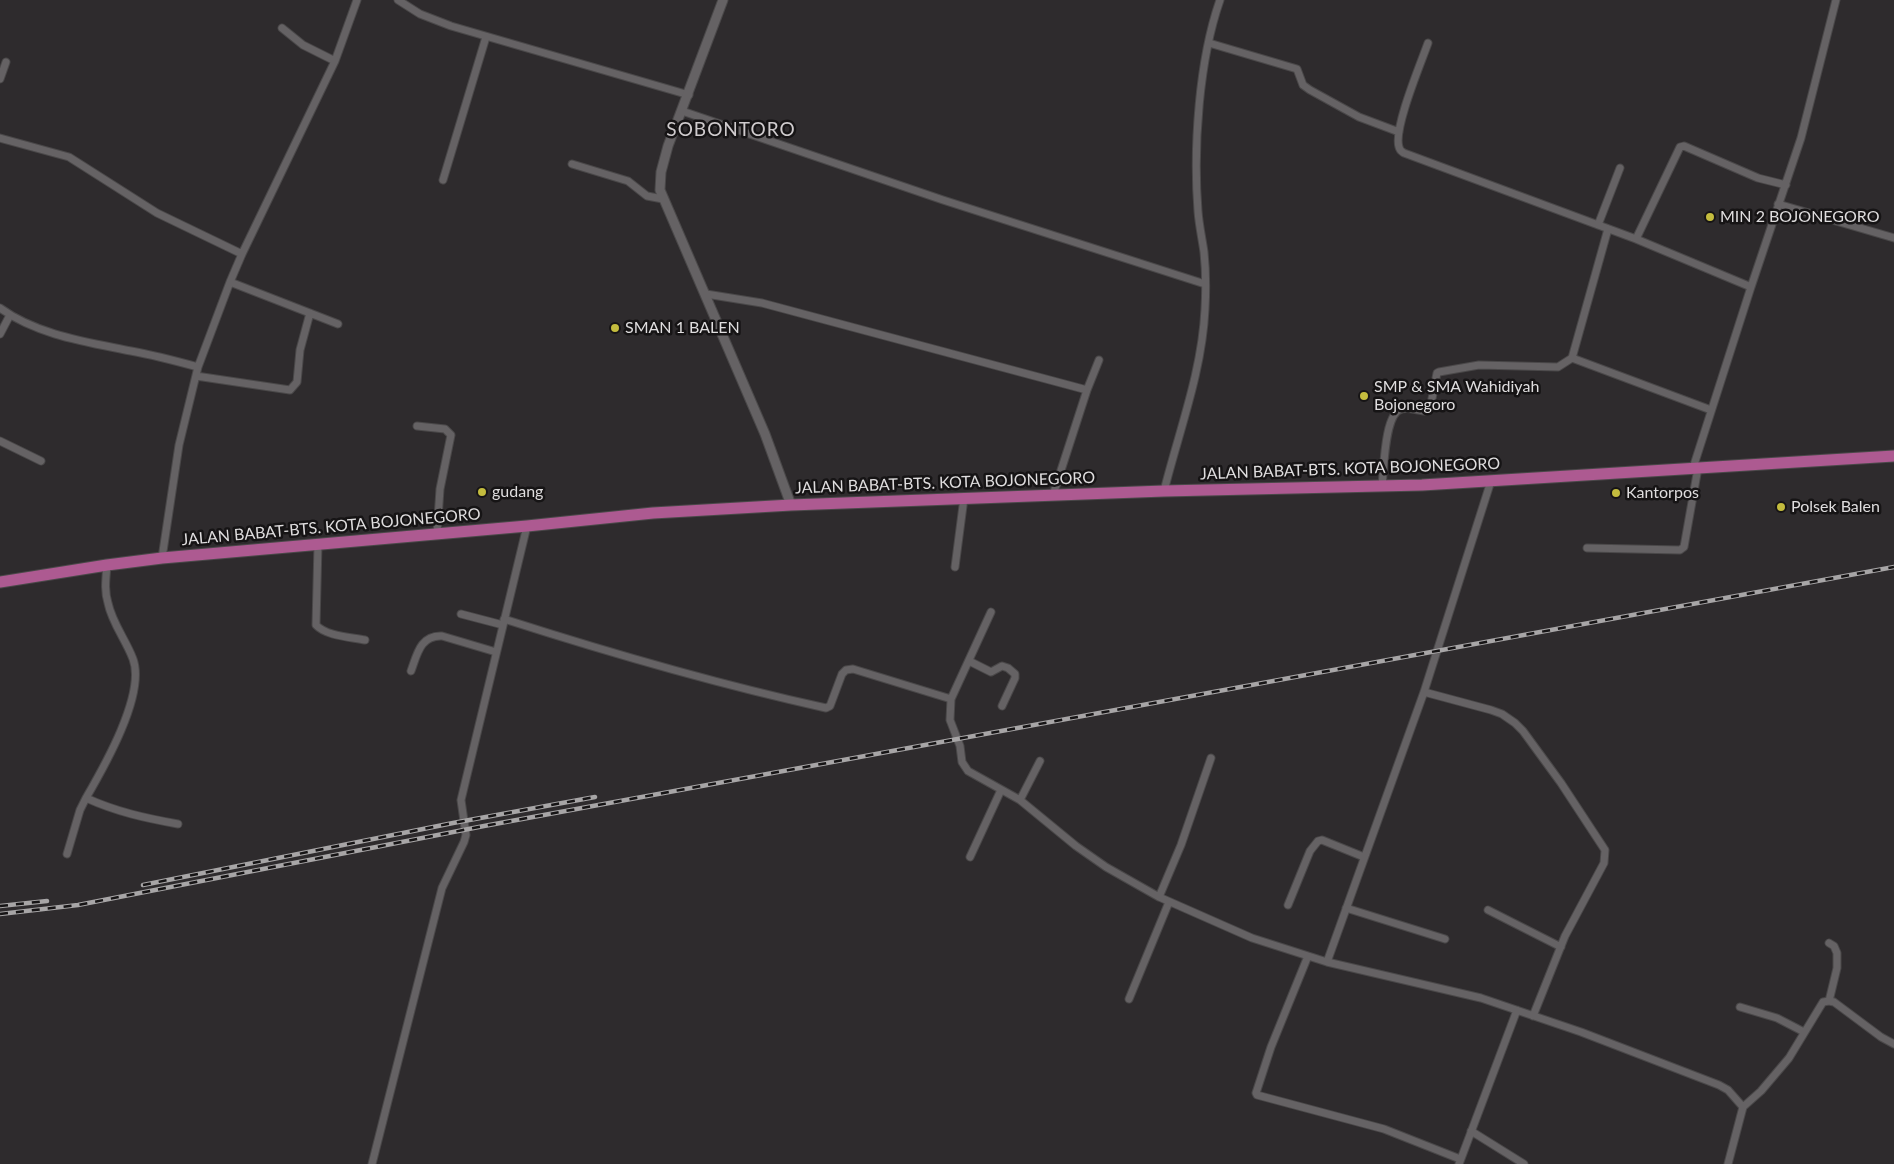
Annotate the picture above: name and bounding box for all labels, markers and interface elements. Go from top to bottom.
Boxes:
district label: SOBONTORO [665,119,797,141]
place label: MIN 2 BOJONEGORO [1720,207,1880,227]
marker: MIN 2 BOJONEGORO [1704,211,1716,223]
place label: SMAN 1 BALEN [625,318,740,338]
marker: SMAN 1 BALEN [609,322,621,334]
place label: SMP & SMA Wahidiyah Bojonegoro [1374,377,1539,415]
marker: SMP & SMA Wahidiyah Bojonegoro [1358,390,1370,402]
street label: JALAN BABAT-BTS. KOTA BOJONEGORO [1200,454,1500,484]
street label: JALAN BABAT-BTS. KOTA BOJONEGORO [795,468,1095,498]
place label: gudang [492,482,543,502]
place label: Kantorpos [1626,483,1699,503]
marker: gudang [476,486,488,498]
marker: Kantorpos [1610,487,1622,499]
place label: Polsek Balen [1791,497,1880,517]
marker: Polsek Balen [1775,501,1787,513]
street label: JALAN BABAT-BTS. KOTA BOJONEGORO [181,504,481,550]

